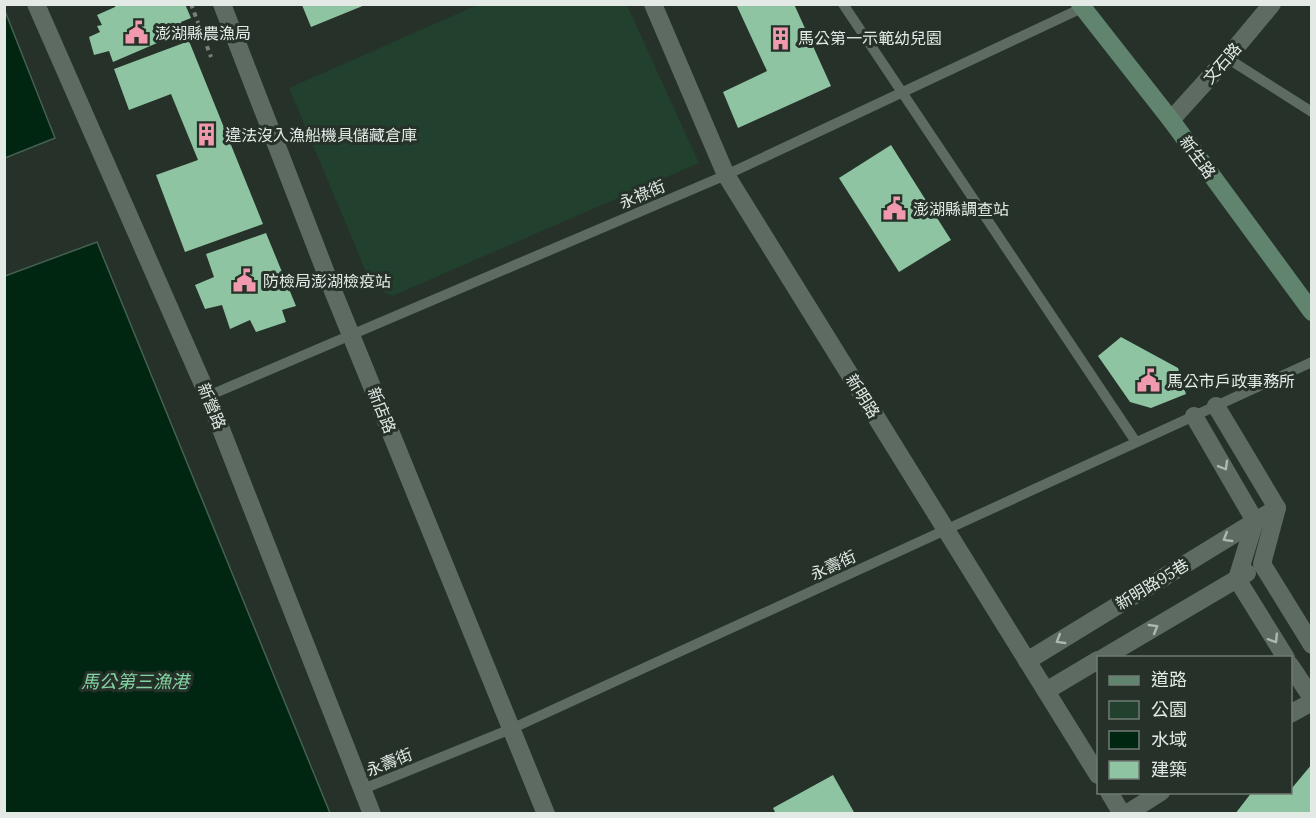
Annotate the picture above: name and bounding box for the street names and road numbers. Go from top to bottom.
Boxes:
street label: 文石路 [1199,38,1245,88]
street label: 新生路 [1176,132,1220,182]
street label: 永祿街 [616,175,668,213]
street label: 新明路 [842,370,884,422]
street label: 新營路 [194,380,230,432]
street label: 新店路 [364,384,400,436]
street label: 永壽街 [807,546,859,584]
street label: 新明路95巷 [1112,554,1192,614]
street label: 永壽街 [363,744,415,780]

